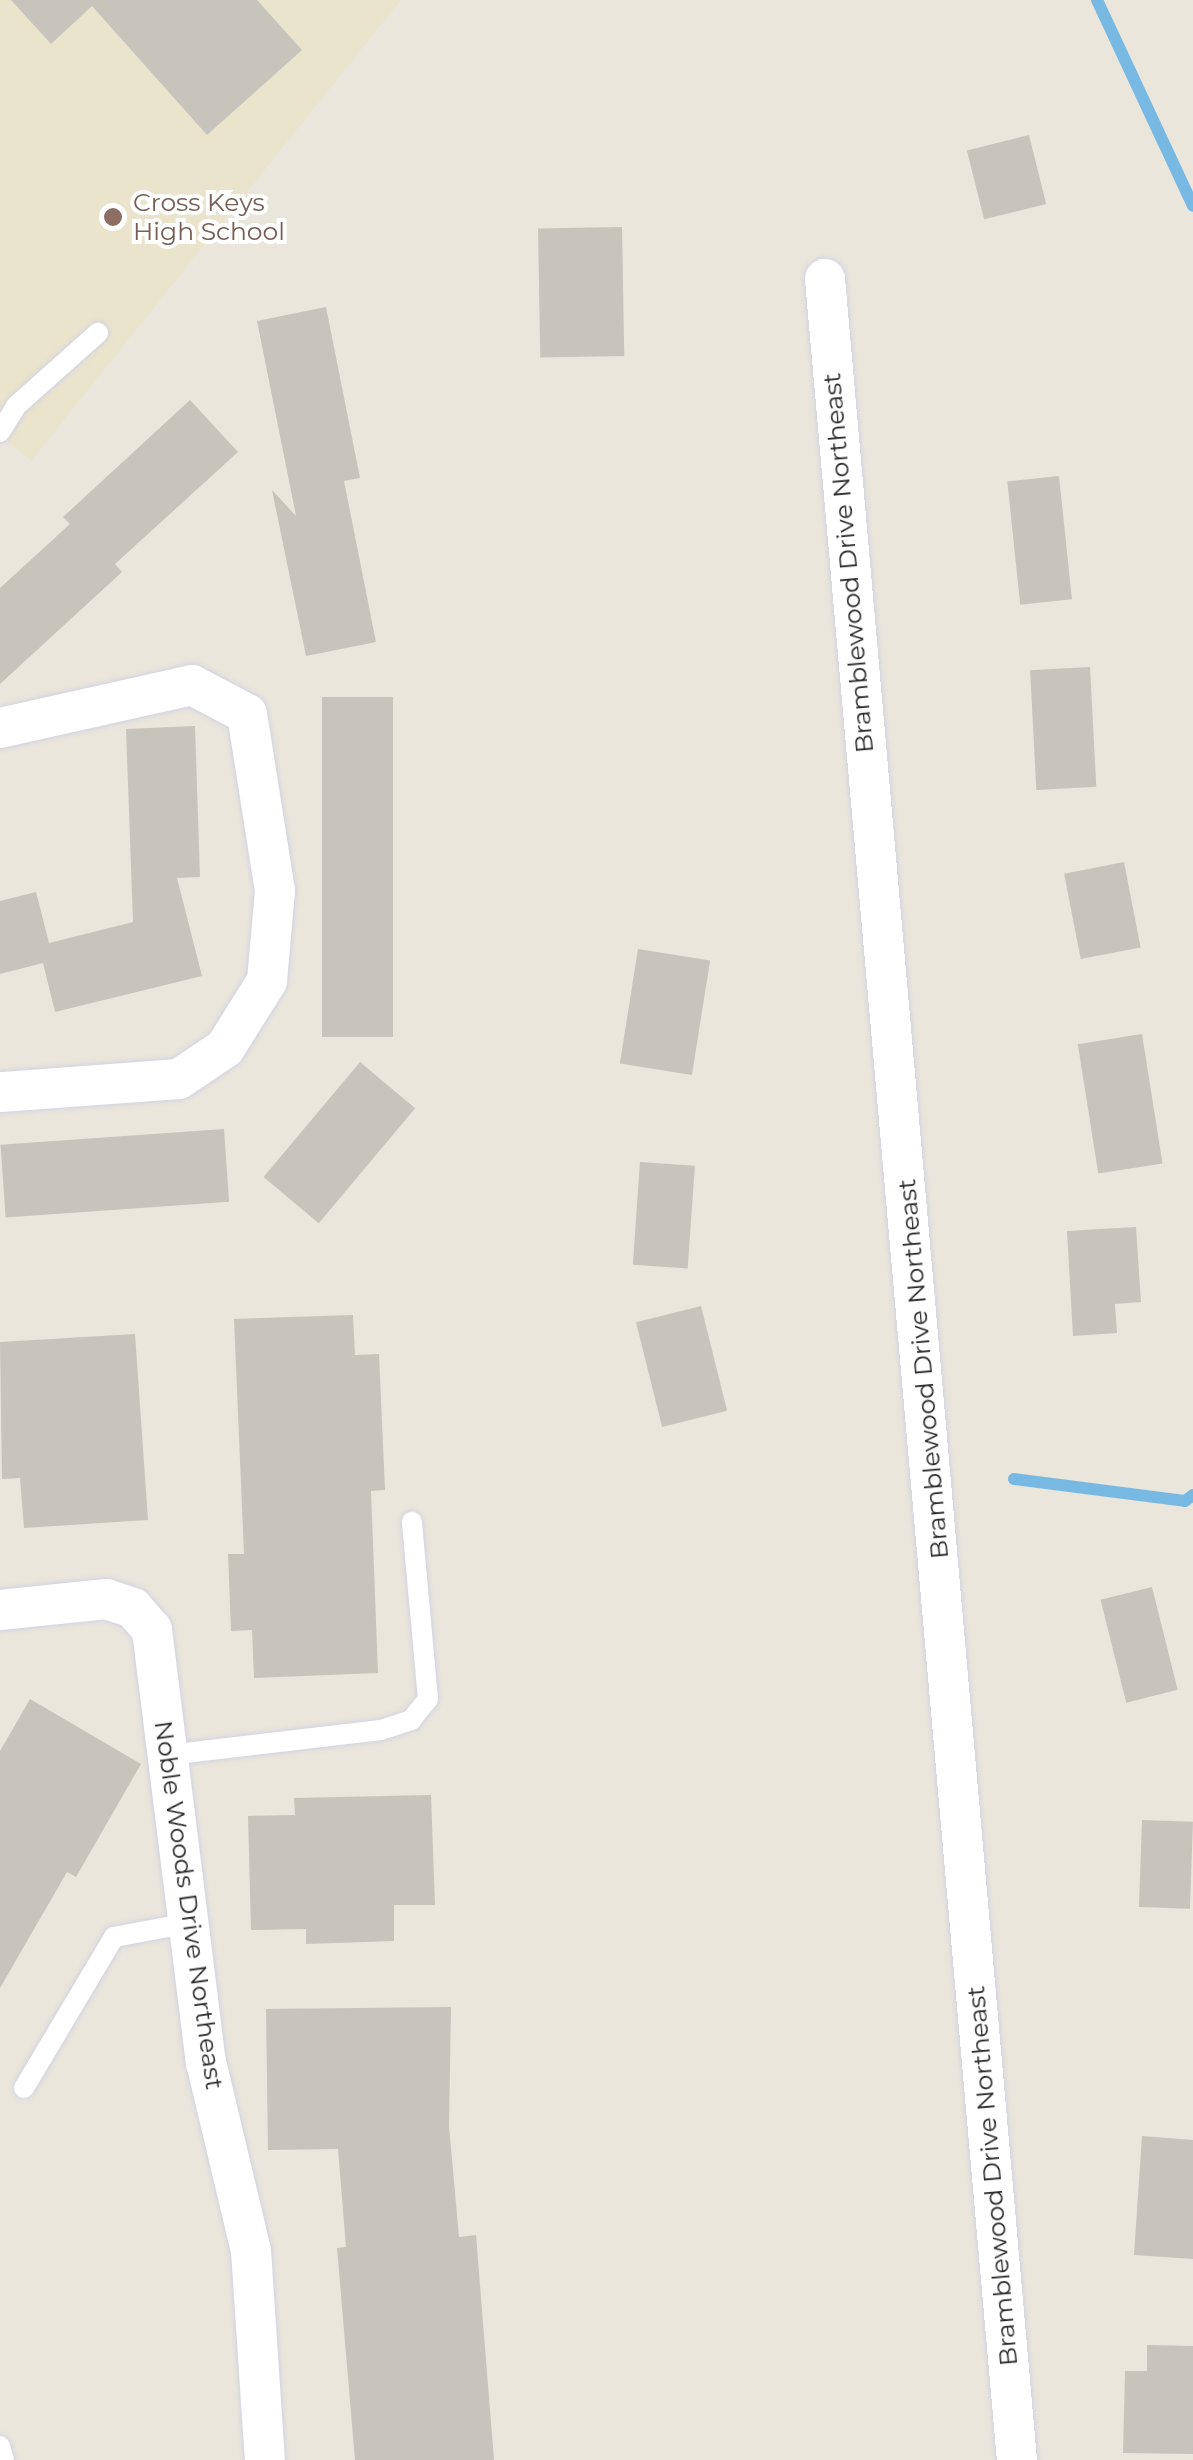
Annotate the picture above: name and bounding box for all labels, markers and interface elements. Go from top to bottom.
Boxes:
place label: Cross Keys High School [133,188,285,247]
marker: Cross Keys High School [102,206,124,228]
street label: Bramblewood Drive Northeast [816,372,880,754]
street label: Bramblewood Drive Northeast [891,1178,955,1560]
street label: Noble Woods Drive Northeast [148,1719,230,2091]
street label: Bramblewood Drive Northeast [960,1985,1024,2367]

